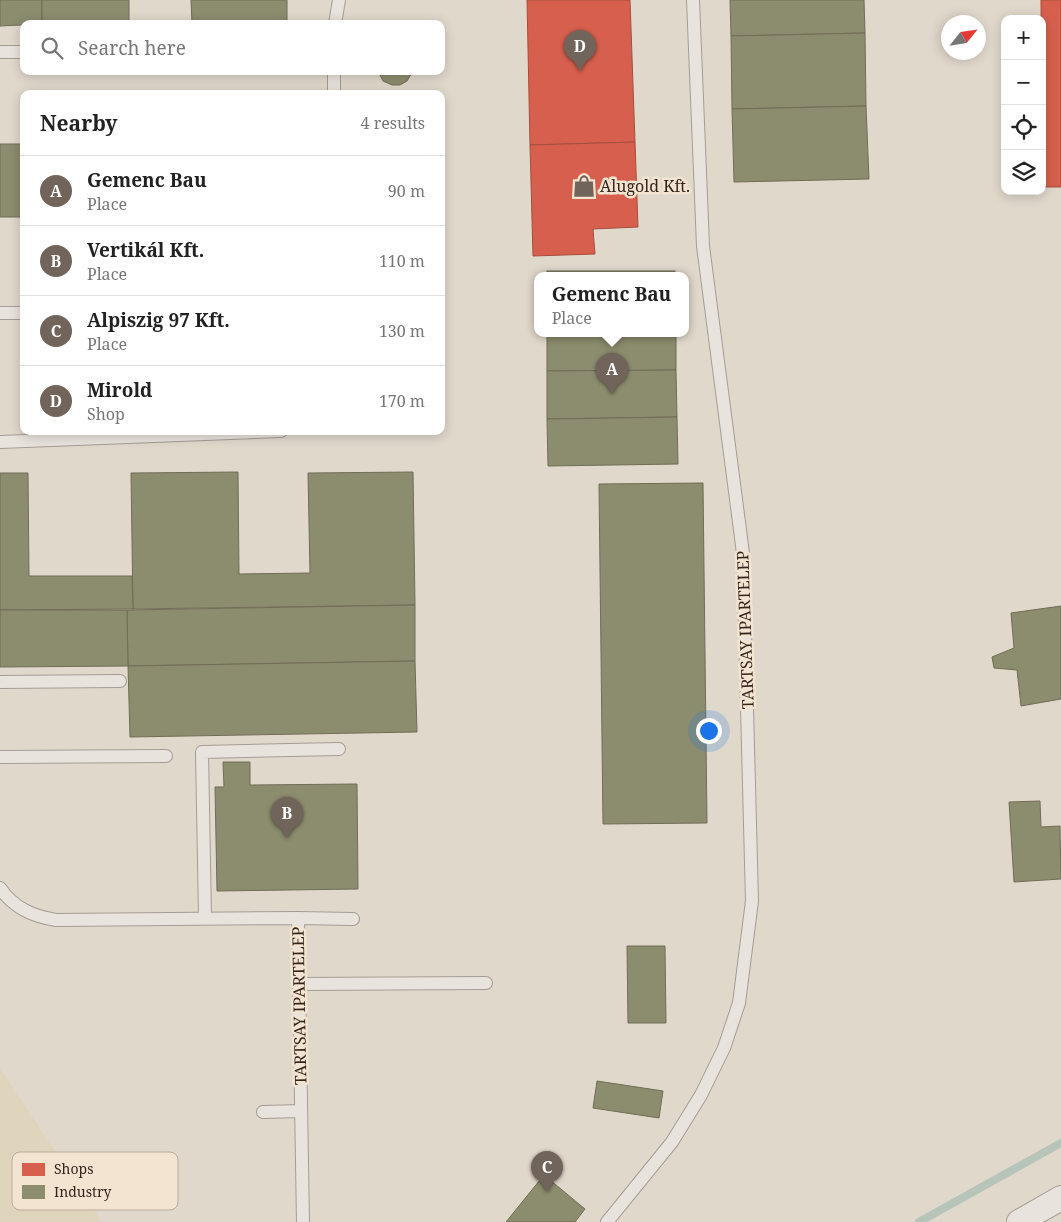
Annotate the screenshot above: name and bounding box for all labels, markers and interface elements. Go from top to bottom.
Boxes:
north arrow [941,15,986,60]
map controls [1001,15,1046,195]
button: + [1001,15,1046,60]
search box [20,20,445,75]
pin: D [564,30,596,71]
icon: search [38,34,66,62]
text: Search here [78,35,186,61]
button: − [1001,60,1046,105]
button: locate [1001,105,1046,150]
text: Nearby [40,109,118,137]
text: 4 results [361,112,425,134]
button: layers [1001,150,1046,195]
text: Gemenc Bau [87,167,207,193]
shop icon: Alugold Kft. [571,173,597,199]
place label: Alugold Kft. [600,175,690,197]
text: A [50,180,62,202]
text: 90 m [388,180,425,202]
text: Place [87,193,127,215]
text: Vertikál Kft. [87,237,204,263]
text: B [51,250,61,272]
text: 110 m [379,250,425,272]
text: Place [87,263,127,285]
popup [534,272,689,337]
text: Gemenc Bau [552,281,671,307]
text: Alpiszig 97 Kft. [87,307,230,333]
text: Place [552,307,592,329]
text: C [51,320,61,342]
text: 130 m [379,320,425,342]
text: Place [87,333,127,355]
pin: A [596,353,628,394]
text: Mirold [87,377,152,403]
text: D [50,390,62,412]
text: 170 m [379,390,425,412]
text: Shop [87,403,125,425]
street label: TARTSAY IPARTELEP [731,550,759,710]
your location [696,718,722,744]
pin: B [271,797,303,838]
street label: TARTSAY IPARTELEP [287,926,311,1085]
pin: C [531,1151,563,1192]
legend [12,1152,178,1210]
text: Shops [54,1159,94,1178]
text: Industry [54,1182,111,1201]

